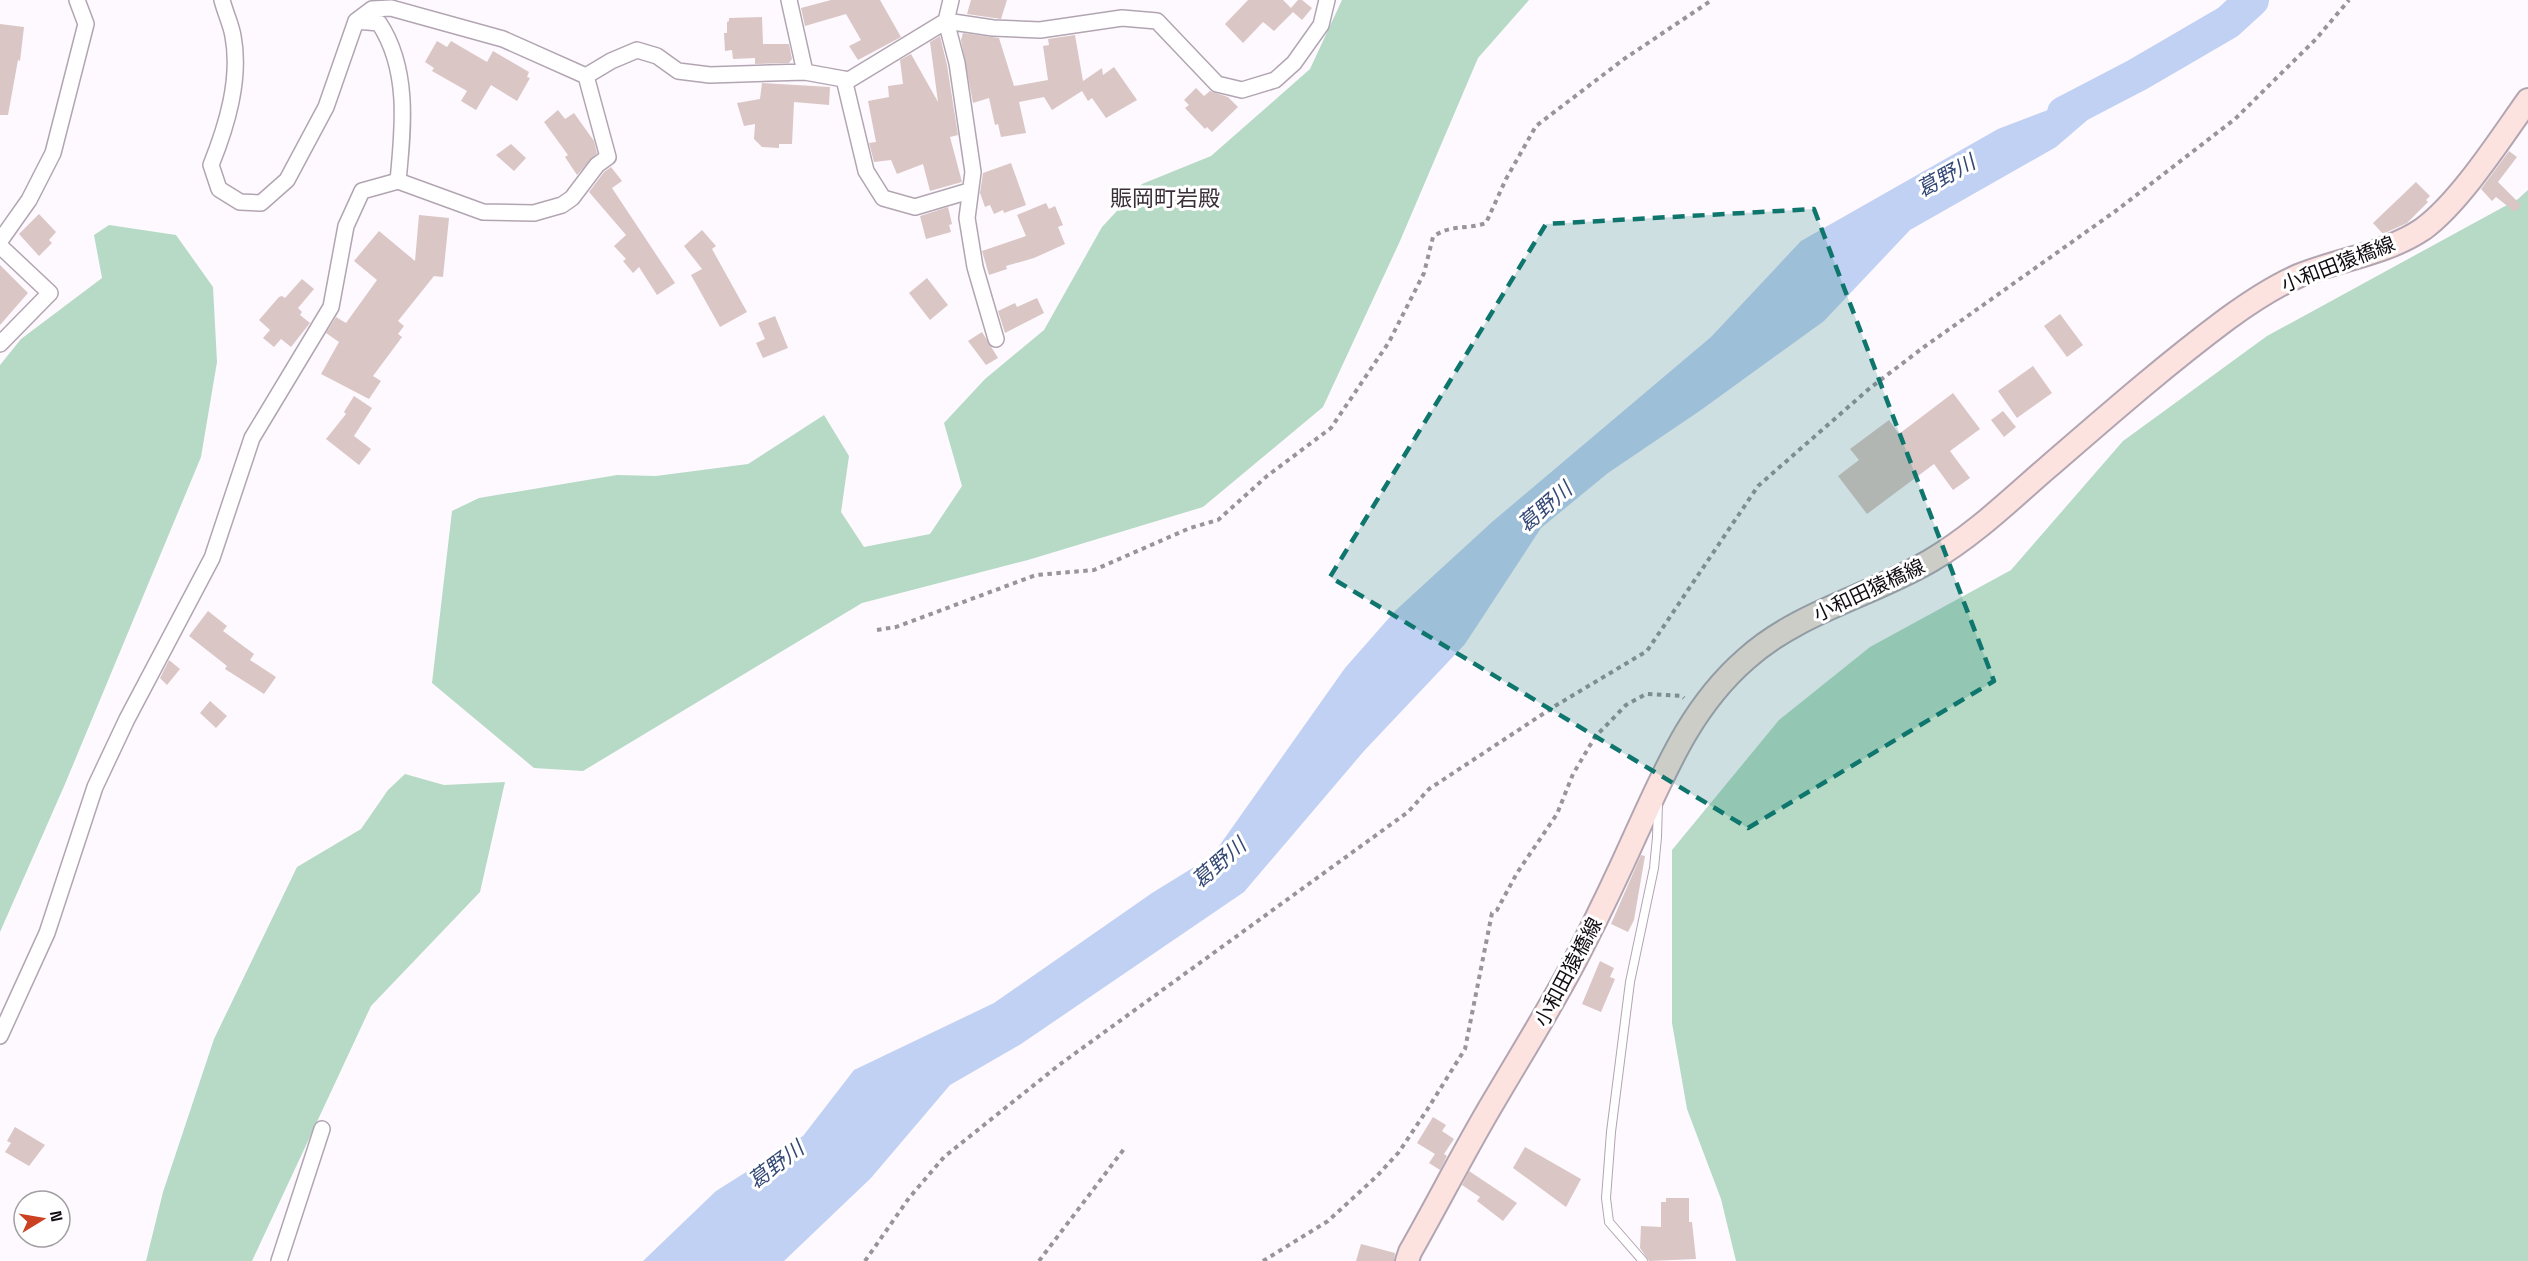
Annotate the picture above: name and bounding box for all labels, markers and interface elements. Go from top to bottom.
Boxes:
water label: 葛野川 [1912,148,1982,203]
district label: 賑岡町岩殿 [1110,184,1220,212]
street label: 小和田猿橋線 [2277,230,2399,298]
water label: 葛野川 [1512,474,1579,537]
street label: 小和田猿橋線 [1809,553,1929,627]
water label: 葛野川 [1186,830,1253,893]
street label: 小和田猿橋線 [1528,913,1608,1031]
water label: 葛野川 [742,1134,811,1194]
north arrow [12,1189,72,1249]
text: N [45,1209,68,1224]

